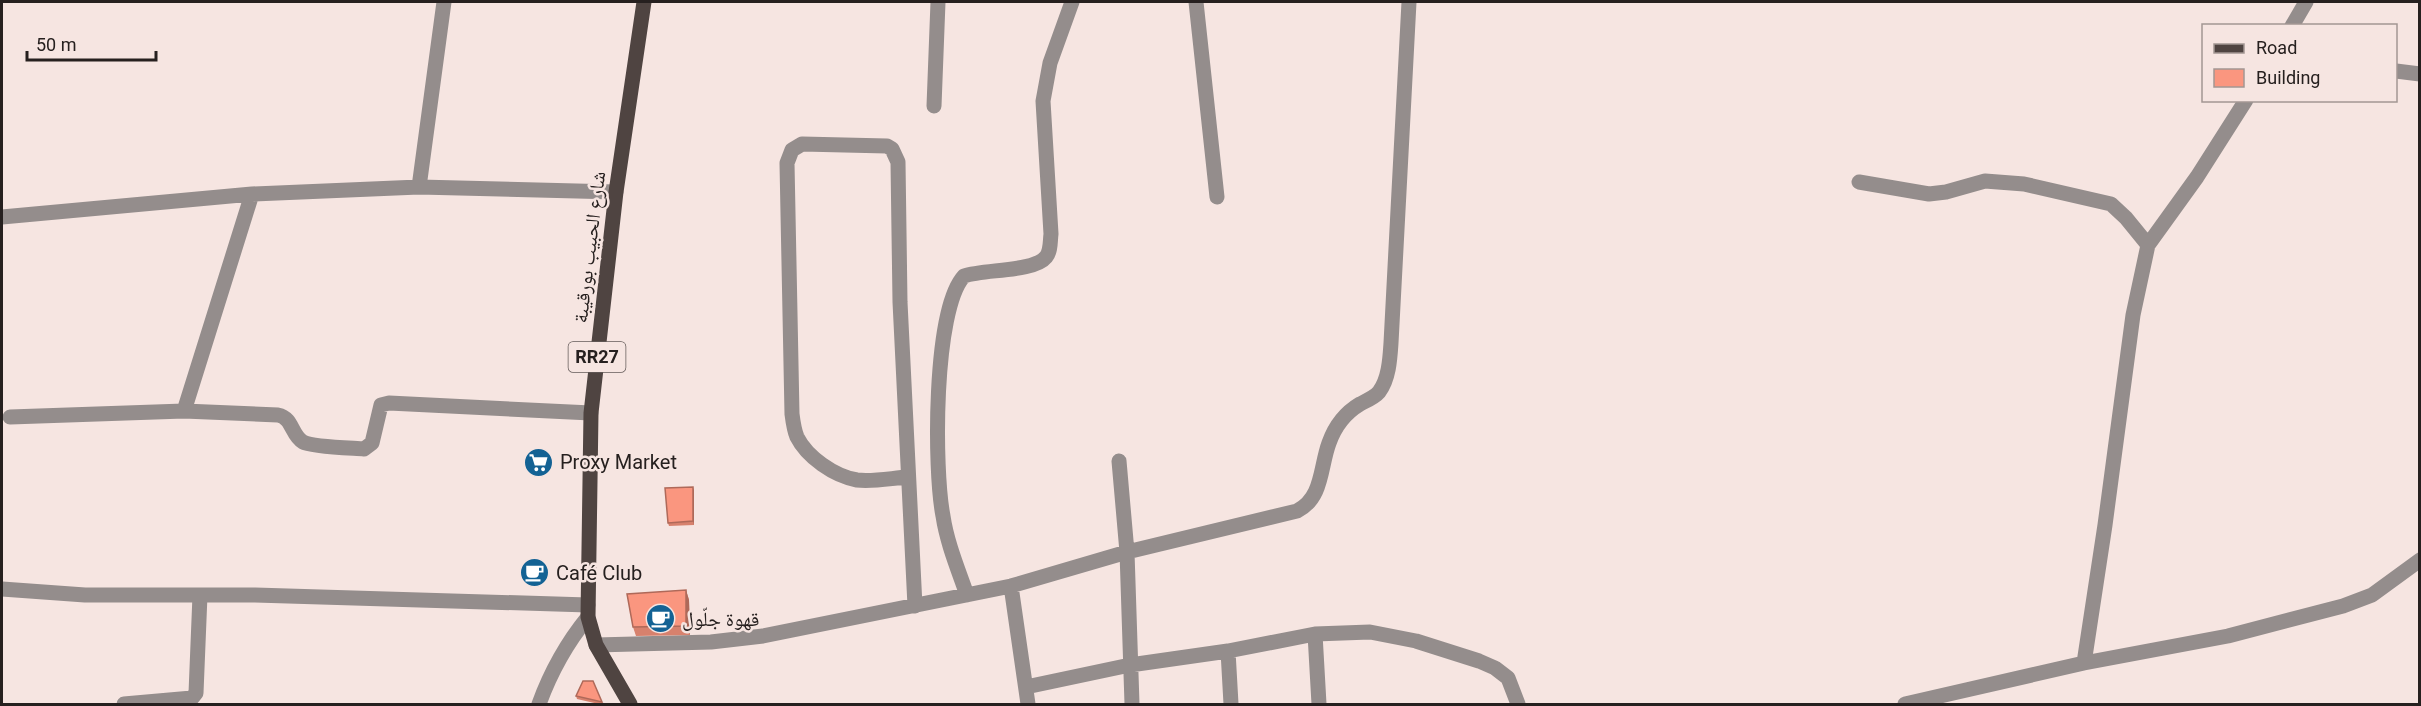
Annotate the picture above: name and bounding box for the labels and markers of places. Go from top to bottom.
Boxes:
supermarket icon: Proxy Market [523,446,555,478]
place label: Proxy Market [560,450,677,474]
cafe icon: Café Club [519,557,551,589]
place label: Café Club [556,561,642,585]
cafe icon: قهوة جلّول [645,603,677,635]
place label: قهوة جلّول [682,607,759,631]

